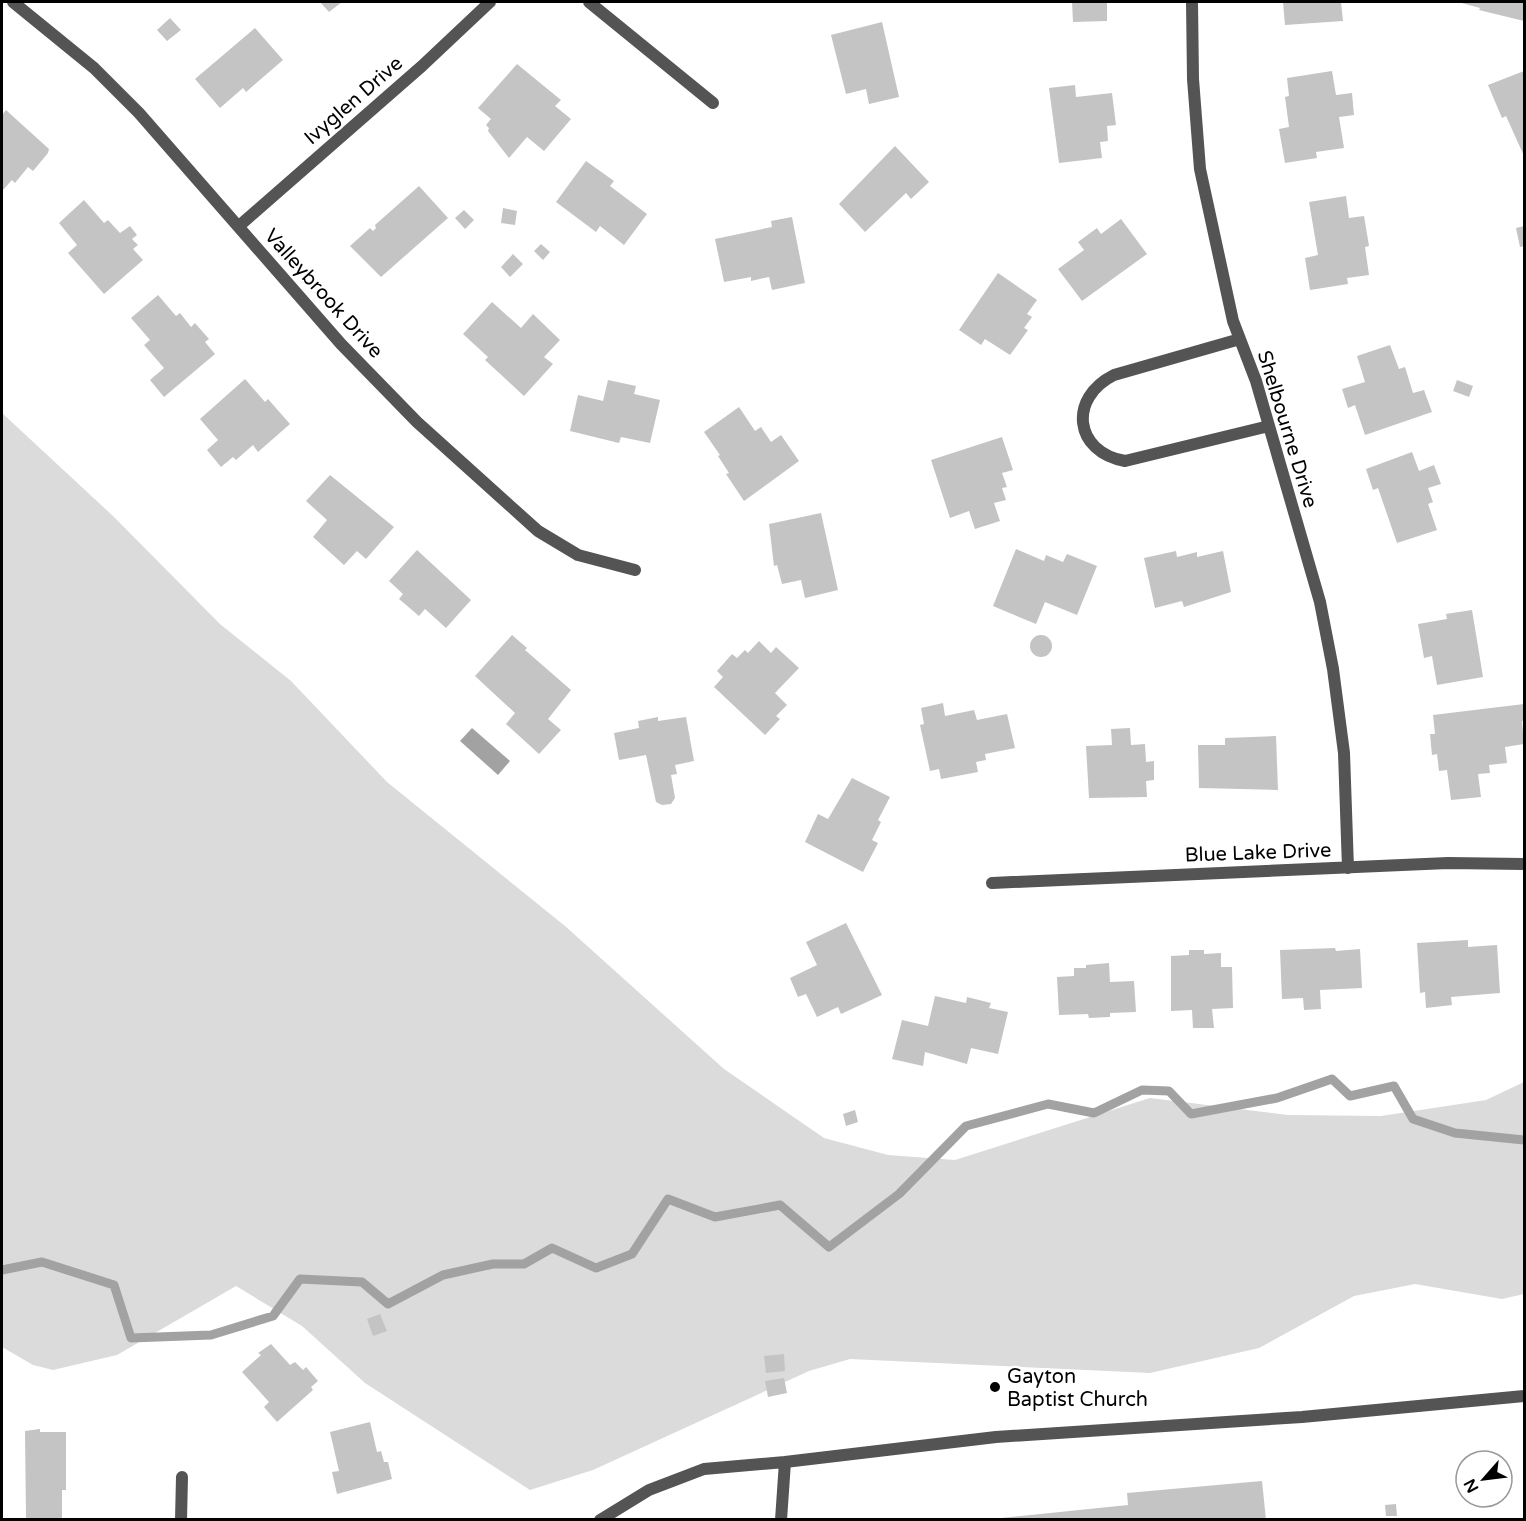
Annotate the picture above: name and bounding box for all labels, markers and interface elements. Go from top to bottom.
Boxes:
street label: Ivyglen Drive [300,52,408,150]
street label: Valleybrook Drive [259,224,388,363]
street label: Shelbourne Drive [1252,348,1322,511]
street label: Blue Lake Drive [1184,838,1332,868]
place label: Gayton Baptist Church [1007,1365,1148,1412]
marker: Gayton Baptist Church [988,1380,1002,1394]
north arrow [1454,1449,1514,1509]
text: N [1460,1475,1483,1496]

